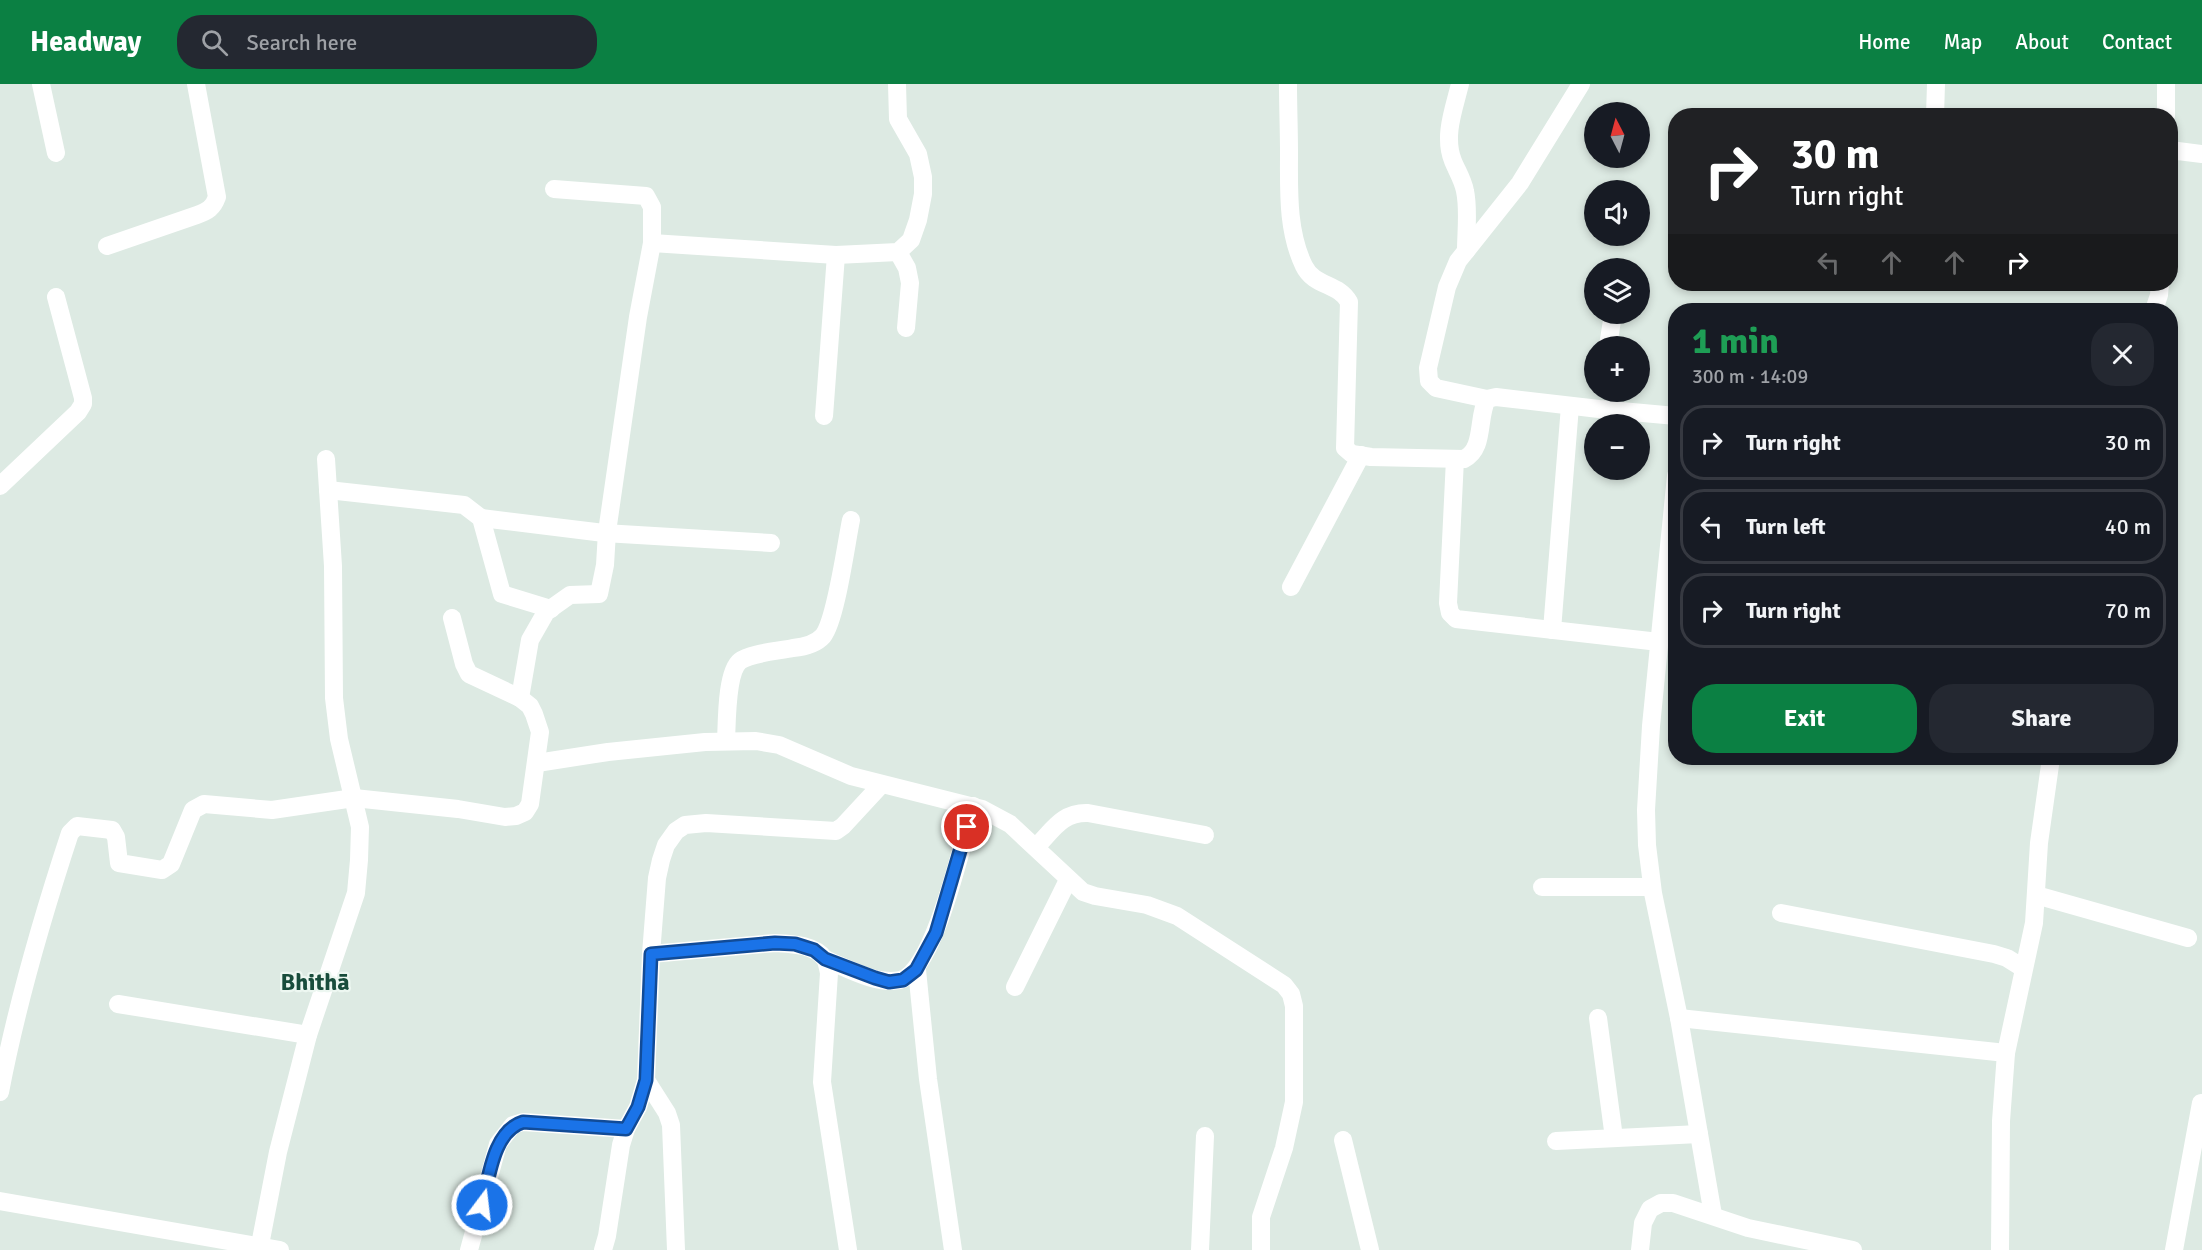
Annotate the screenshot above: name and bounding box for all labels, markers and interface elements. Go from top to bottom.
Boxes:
search box [177,15,597,69]
text: Headway [30,25,141,59]
icon: search [198,26,231,59]
text: Search here [246,29,357,56]
text: Home [1858,29,1911,55]
text: Map [1944,29,1982,55]
text: About [2015,29,2069,55]
text: Contact [2102,29,2172,55]
north arrow [1584,102,1650,168]
map controls [1584,102,1650,480]
text: 30 m [1791,129,1880,180]
icon: right [1692,132,1770,210]
button: sound [1584,180,1650,246]
text: Turn right [1791,180,1904,213]
icon: left [1812,246,1845,279]
icon: ahead [1875,246,1908,279]
icon: ahead [1938,246,1971,279]
icon: right [2001,246,2034,279]
button: layers [1584,258,1650,324]
text: 1 min [1692,319,1779,364]
button: close [2091,323,2154,386]
button: + [1584,336,1650,402]
text: 300 m · 14:09 [1692,364,1808,389]
button: − [1584,414,1650,480]
icon: right [1695,426,1728,459]
text: Turn right [1746,429,1841,456]
text: 30 m [2105,429,2151,456]
icon: left [1695,510,1728,543]
text: Turn left [1746,513,1826,540]
text: 40 m [2105,513,2151,540]
icon: right [1695,594,1728,627]
text: Turn right [1746,597,1841,624]
text: 70 m [2105,597,2151,624]
button: Exit [1692,684,1917,753]
button: Share [1929,684,2154,753]
pin [941,801,992,852]
icon: arrive [950,810,983,843]
district label: Bhithā [280,967,350,997]
position arrow [450,1173,514,1237]

